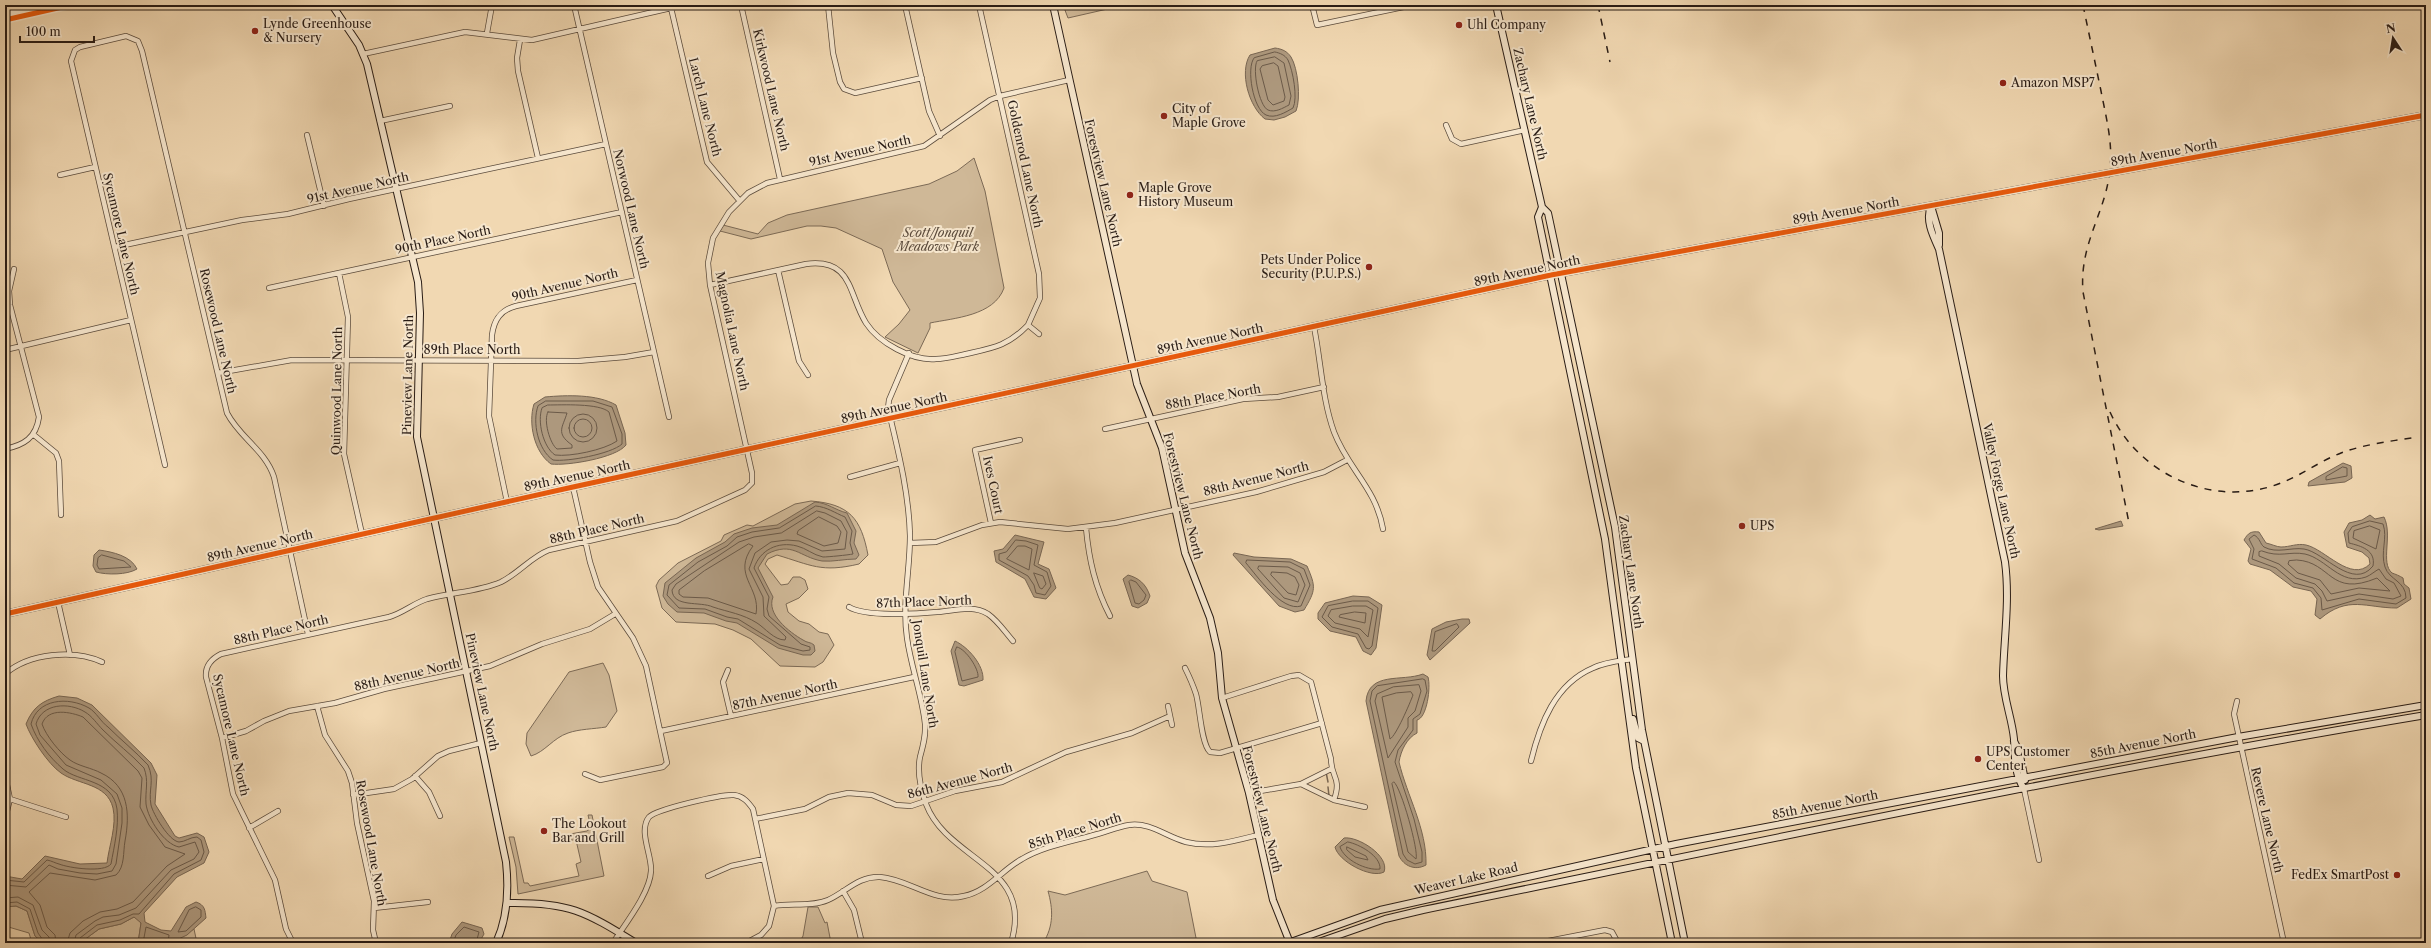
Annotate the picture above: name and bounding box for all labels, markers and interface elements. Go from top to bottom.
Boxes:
place label: Lynde Greenhouse & Nursery [263,16,372,45]
place label: Uhl Company [1467,17,1546,32]
scale bar [20,18,94,44]
north arrow [2373,18,2413,58]
marker: Uhl Company [1454,20,1464,30]
text: N [2385,20,2397,36]
text: 100 m [26,24,61,39]
marker: Lynde Greenhouse & Nursery [250,26,260,36]
street label: Kirkwood Lane North [750,27,793,153]
street label: Zachary Lane North [1510,46,1551,162]
street label: Larch Lane North [686,56,725,158]
place label: Amazon MSP7 [2010,75,2095,90]
marker: Amazon MSP7 [1998,78,2008,88]
street label: Goldenrod Lane North [1005,99,1046,230]
place label: City of Maple Grove [1172,101,1246,130]
marker: City of Maple Grove [1159,111,1169,121]
street label: Forestview Lane North [1082,118,1126,249]
street label: 91st Avenue North [808,131,913,169]
street label: 89th Avenue North [2109,136,2219,169]
street label: Norwood Lane North [610,148,653,271]
street label: 91st Avenue North [306,168,411,206]
street label: Sycamore Lane North [100,171,143,297]
place label: Maple Grove History Museum [1138,180,1233,209]
marker: Maple Grove History Museum [1125,190,1135,200]
street label: 89th Avenue North [1791,194,1901,227]
street label: 90th Place North [394,222,493,257]
park label: Scott/Jonquil Meadows Park [895,225,980,254]
place label: Pets Under Police Security (P.U.P.S.) [1260,252,1361,281]
street label: 89th Avenue North [1472,252,1582,289]
marker: Pets Under Police Security (P.U.P.S.) [1364,262,1374,272]
street label: 90th Avenue North [510,265,620,304]
street label: Rosewood Lane North [197,267,240,395]
street label: Magnolia Lane North [713,270,753,392]
street label: Pineview Lane North [399,314,416,435]
street label: 89th Avenue North [1155,320,1265,357]
street label: Quinwood Lane North [328,326,345,455]
street label: 89th Place North [424,342,521,357]
street label: 88th Place North [1164,381,1262,412]
street label: 89th Avenue North [839,389,949,426]
street label: Valley Forge Lane North [1980,421,2023,561]
street label: Forestview Lane North [1160,431,1207,561]
street label: Ives Court [980,455,1007,516]
street label: 89th Avenue North [522,457,632,494]
street label: 88th Avenue North [1202,458,1311,499]
street label: 88th Place North [548,510,646,547]
street label: Zachary Lane North [1616,514,1647,630]
place label: UPS [1750,518,1774,533]
marker: UPS [1737,521,1747,531]
street label: 89th Avenue North [205,526,315,565]
street label: 87th Place North [876,592,973,611]
street label: 88th Place North [232,611,330,648]
street label: Jonquil Lane North [909,617,942,730]
street label: Pineview Lane North [463,631,502,753]
street label: 88th Avenue North [352,655,462,694]
street label: Sycamore Lane North [210,672,253,798]
street label: 87th Avenue North [731,676,839,713]
street label: 85th Avenue North [2089,726,2198,761]
street label: Forestview Lane North [1239,744,1286,874]
place label: UPS Customer Center [1986,744,2070,773]
marker: UPS Customer Center [1973,754,1983,764]
street label: 86th Avenue North [906,759,1015,802]
street label: Revere Lane North [2248,765,2287,875]
street label: Rosewood Lane North [353,779,390,908]
street label: 85th Avenue North [1771,787,1880,822]
street label: 85th Place North [1027,809,1124,852]
place label: The Lookout Bar and Grill [552,816,627,845]
marker: The Lookout Bar and Grill [539,826,549,836]
street label: Weaver Lake Road [1412,859,1520,898]
place label: FedEx SmartPost [2291,867,2390,882]
marker: FedEx SmartPost [2392,870,2402,880]

